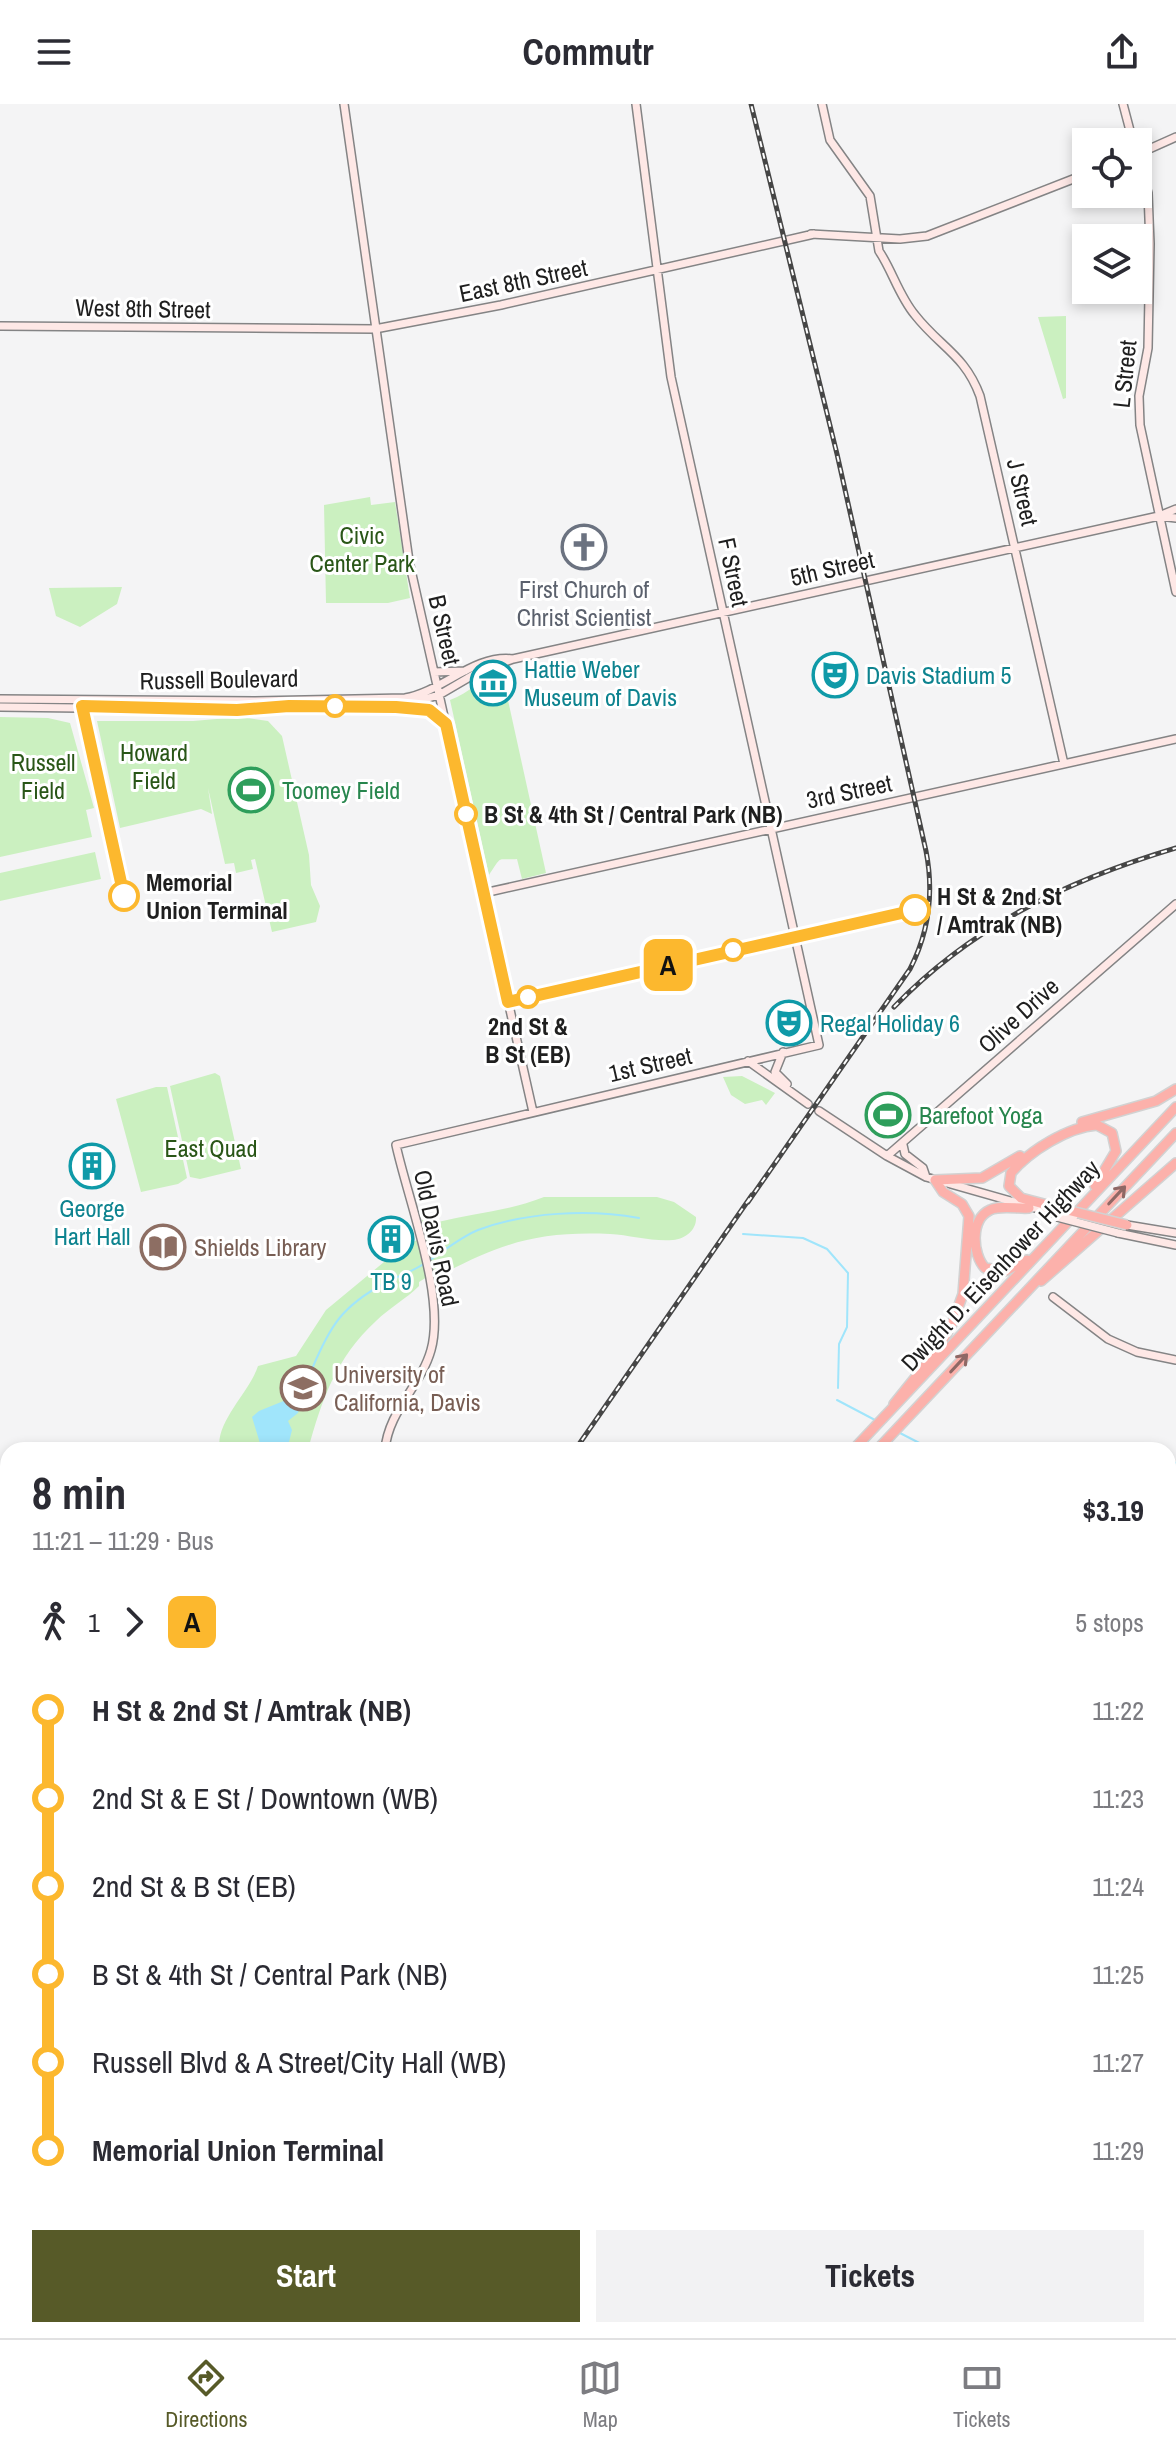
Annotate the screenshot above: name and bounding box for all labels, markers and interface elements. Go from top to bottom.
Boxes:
text: Commutr [522,28,654,76]
icon: menu [32,30,76,74]
icon: share [1100,30,1144,74]
map controls [1072,128,1152,304]
button: locate [1072,128,1152,208]
button: layers [1072,224,1152,304]
street label: East 8th Street [456,251,591,309]
street label: West 8th Street [75,291,211,325]
street label: L Street [1105,338,1144,410]
street label: J Street [1000,455,1046,529]
park label: Civic Center Park [310,519,415,579]
church icon: First Church of Christ Scientist [560,523,608,571]
street label: F Street [711,534,757,610]
street label: 5th Street [787,543,878,593]
place label: First Church of Christ Scientist [517,573,652,633]
street label: B Street [421,592,469,669]
theatre icon: Davis Stadium 5 [811,651,859,699]
place label: Hattie Weber Museum of Davis [524,653,677,713]
museum icon: Hattie Weber Museum of Davis [469,659,517,707]
place label: Davis Stadium 5 [866,659,1012,691]
street label: Russell Boulevard [139,662,299,696]
unlabelled marker [324,695,346,717]
park label: Howard Field [120,736,188,796]
park label: Russell Field [11,746,75,806]
sports icon: Toomey Field [227,766,275,814]
street label: 3rd Street [803,766,895,816]
place label: Toomey Field [282,774,400,806]
place label: B St & 4th St / Central Park (NB) [484,798,783,830]
marker: B St & 4th St / Central Park (NB) [455,803,477,825]
place label: Memorial Union Terminal [146,866,288,926]
place label: H St & 2nd St / Amtrak (NB) [937,880,1062,940]
marker: Memorial Union Terminal [109,881,139,911]
marker: H St & 2nd St / Amtrak (NB) [900,895,930,925]
line badge: A [642,939,694,991]
unlabelled marker [722,939,744,961]
text: A [660,946,676,984]
street label: Olive Drive [971,970,1065,1060]
marker: 2nd St & B St (EB) [517,986,539,1008]
theatre icon: Regal Holiday 6 [765,999,813,1047]
place label: Regal Holiday 6 [820,1007,960,1039]
place label: 2nd St & B St (EB) [485,1010,571,1070]
street label: 1st Street [605,1039,695,1089]
sports icon: Barefoot Yoga [864,1091,912,1139]
place label: Barefoot Yoga [919,1099,1043,1131]
park label: East Quad [165,1132,258,1164]
building icon: George Hart Hall [68,1142,116,1190]
street label: Dwight D. Eisenhower Highway [894,1152,1107,1378]
street label: Old Davis Road [407,1167,467,1309]
one-way arrow [1108,1185,1126,1205]
place label: George Hart Hall [54,1192,130,1252]
building icon: TB 9 [367,1215,415,1263]
library icon: Shields Library [139,1223,187,1271]
place label: Shields Library [194,1231,327,1263]
place label: TB 9 [370,1265,412,1297]
one-way arrow [949,1353,968,1373]
place label: University of California, Davis [334,1358,481,1418]
school or university icon: University of California, Davis [279,1364,327,1412]
text: 8 min [32,1463,126,1523]
text: $3.19 [1082,1490,1144,1530]
text: 11:21 – 11:29 · Bus [32,1523,214,1558]
icon: walk [32,1600,76,1644]
icon: forward [112,1600,156,1644]
text: A [184,1603,200,1641]
text: 1 [88,1605,100,1640]
text: 5 stops [1075,1605,1144,1640]
text: H St & 2nd St / Amtrak (NB) [92,1690,411,1730]
text: 11:22 [1092,1693,1144,1728]
text: 2nd St & E St / Downtown (WB) [92,1778,438,1818]
text: 11:23 [1092,1781,1144,1816]
text: 2nd St & B St (EB) [92,1866,296,1906]
text: 11:24 [1092,1869,1144,1904]
text: B St & 4th St / Central Park (NB) [92,1954,448,1994]
text: 11:25 [1092,1957,1144,1992]
text: Russell Blvd & A Street/City Hall (WB) [92,2042,506,2082]
text: 11:27 [1092,2045,1144,2080]
text: Memorial Union Terminal [92,2130,384,2170]
text: 11:29 [1092,2133,1144,2168]
button: Start [32,2230,580,2322]
button: Tickets [596,2230,1144,2322]
tab: Directions [165,2356,248,2434]
tab: Map [578,2356,622,2434]
tab: Tickets [953,2356,1011,2434]

